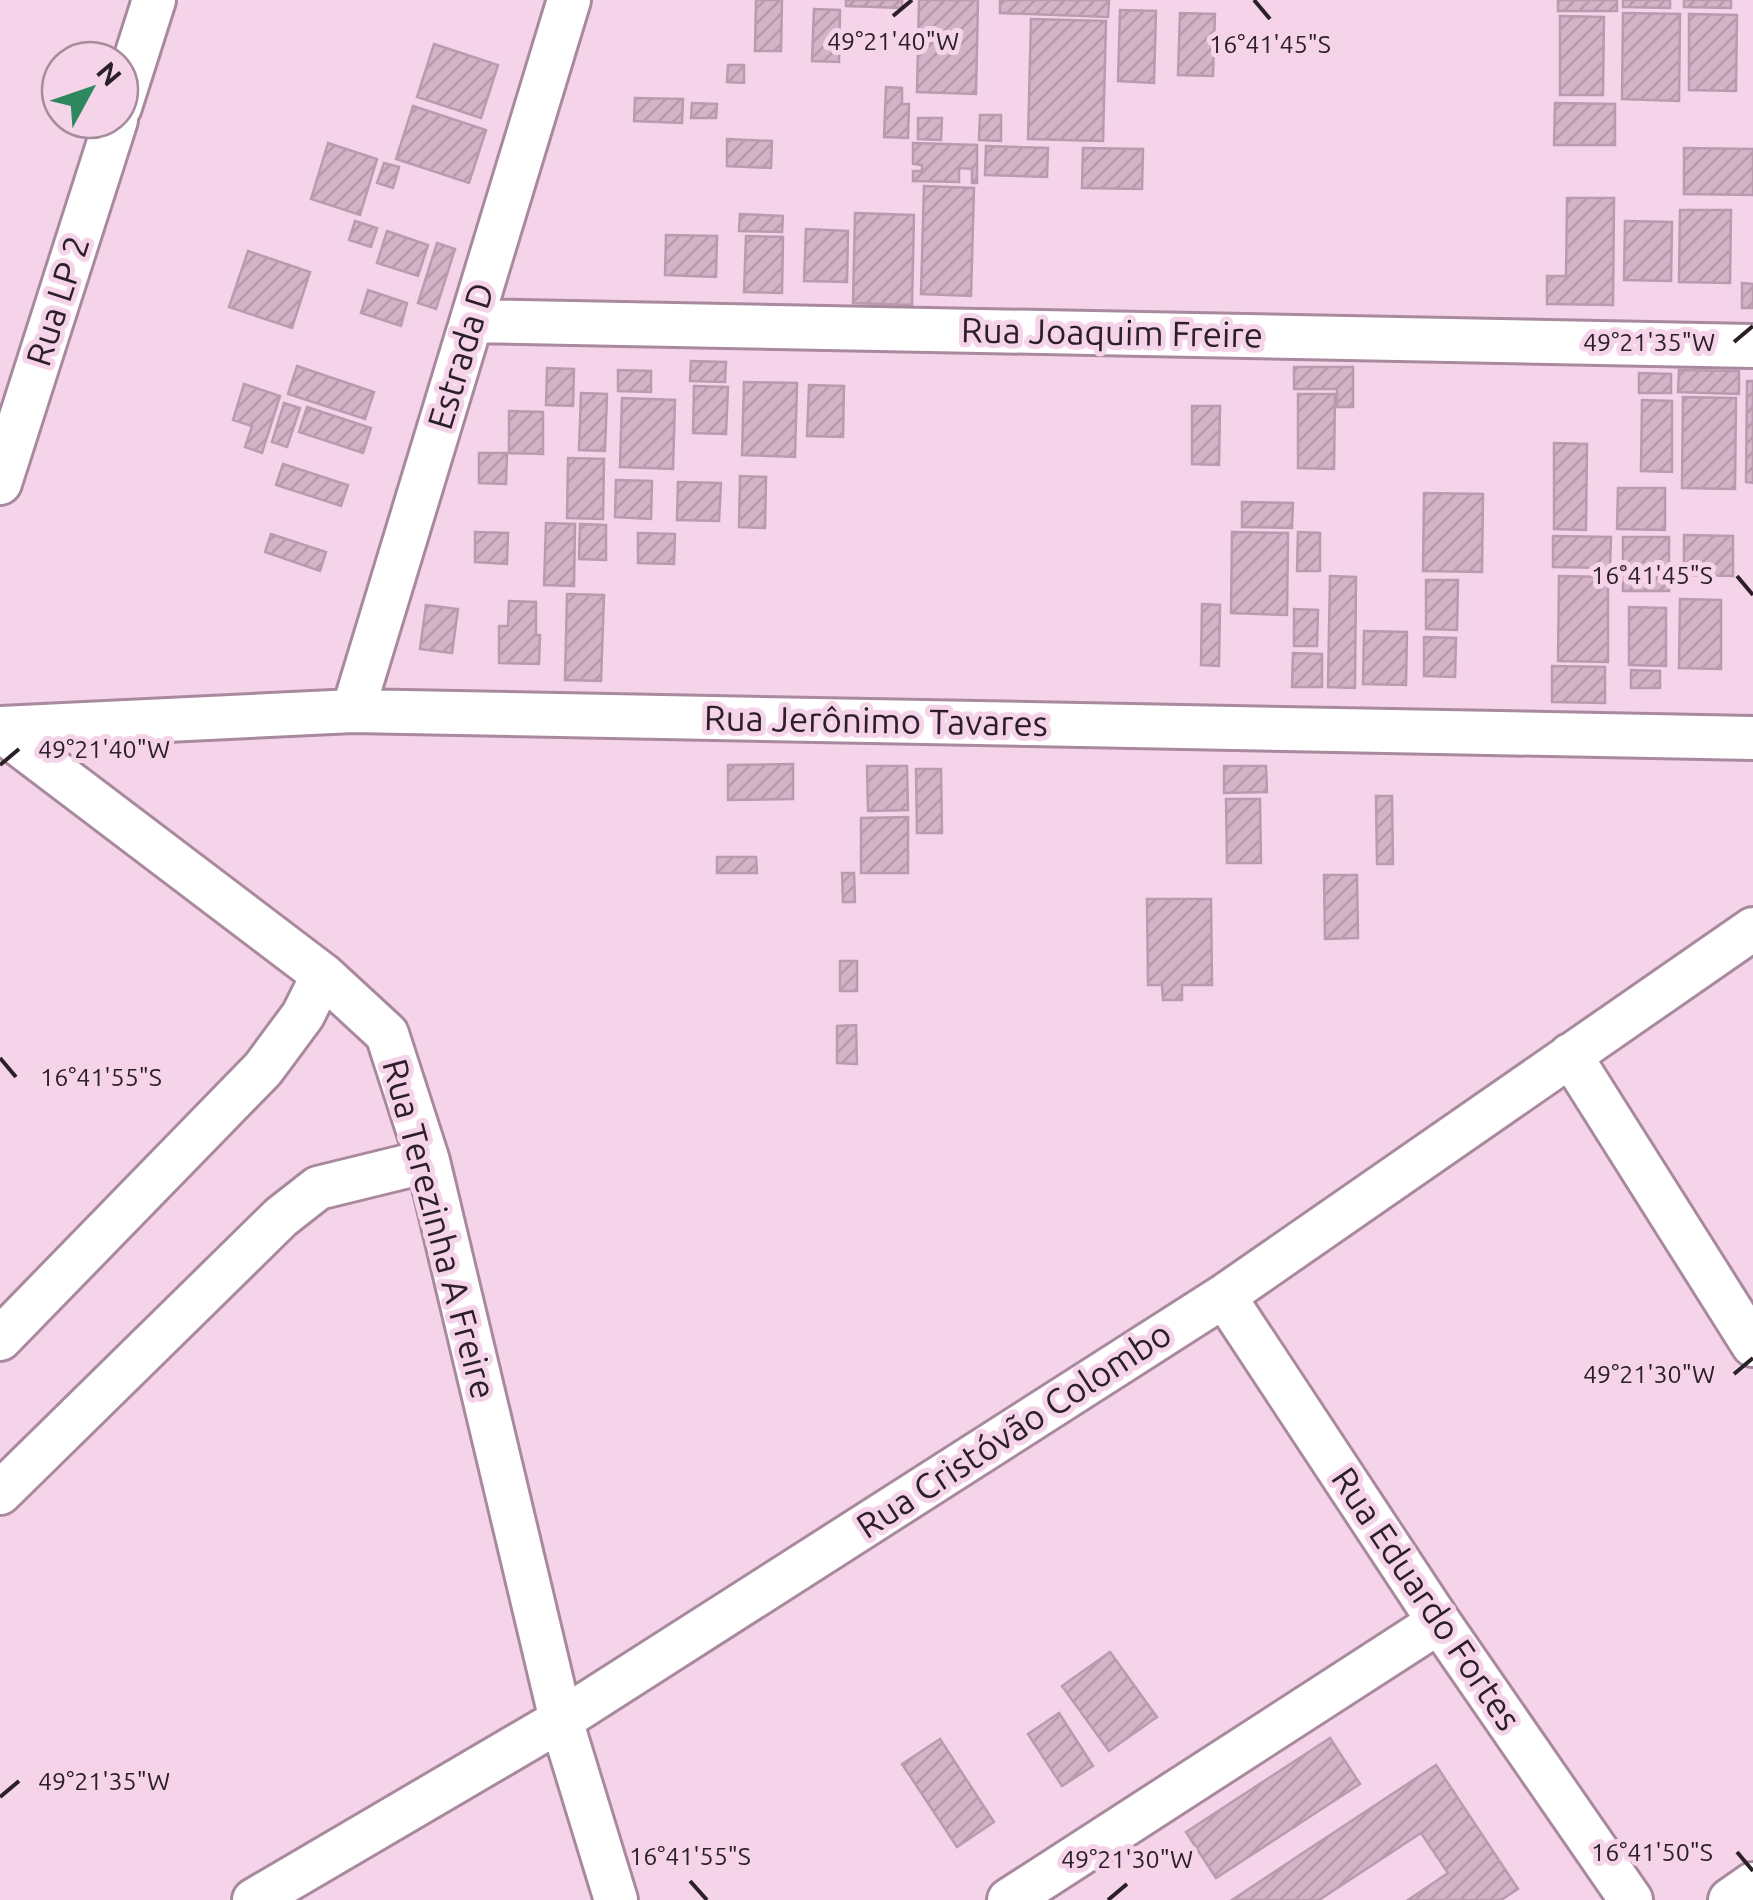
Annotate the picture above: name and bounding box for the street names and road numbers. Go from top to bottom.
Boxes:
street label: Rua LP 2 [17,231,97,371]
street label: Estrada D [419,278,501,434]
street label: Rua Joaquim Freire [961,309,1263,355]
street label: Rua Jerônimo Tavares [704,697,1048,743]
street label: Rua Terezinha A Freire [375,1054,505,1403]
street label: Rua Cristóvão Colombo [849,1313,1178,1546]
street label: Rua Eduardo Fortes [1324,1460,1530,1737]

